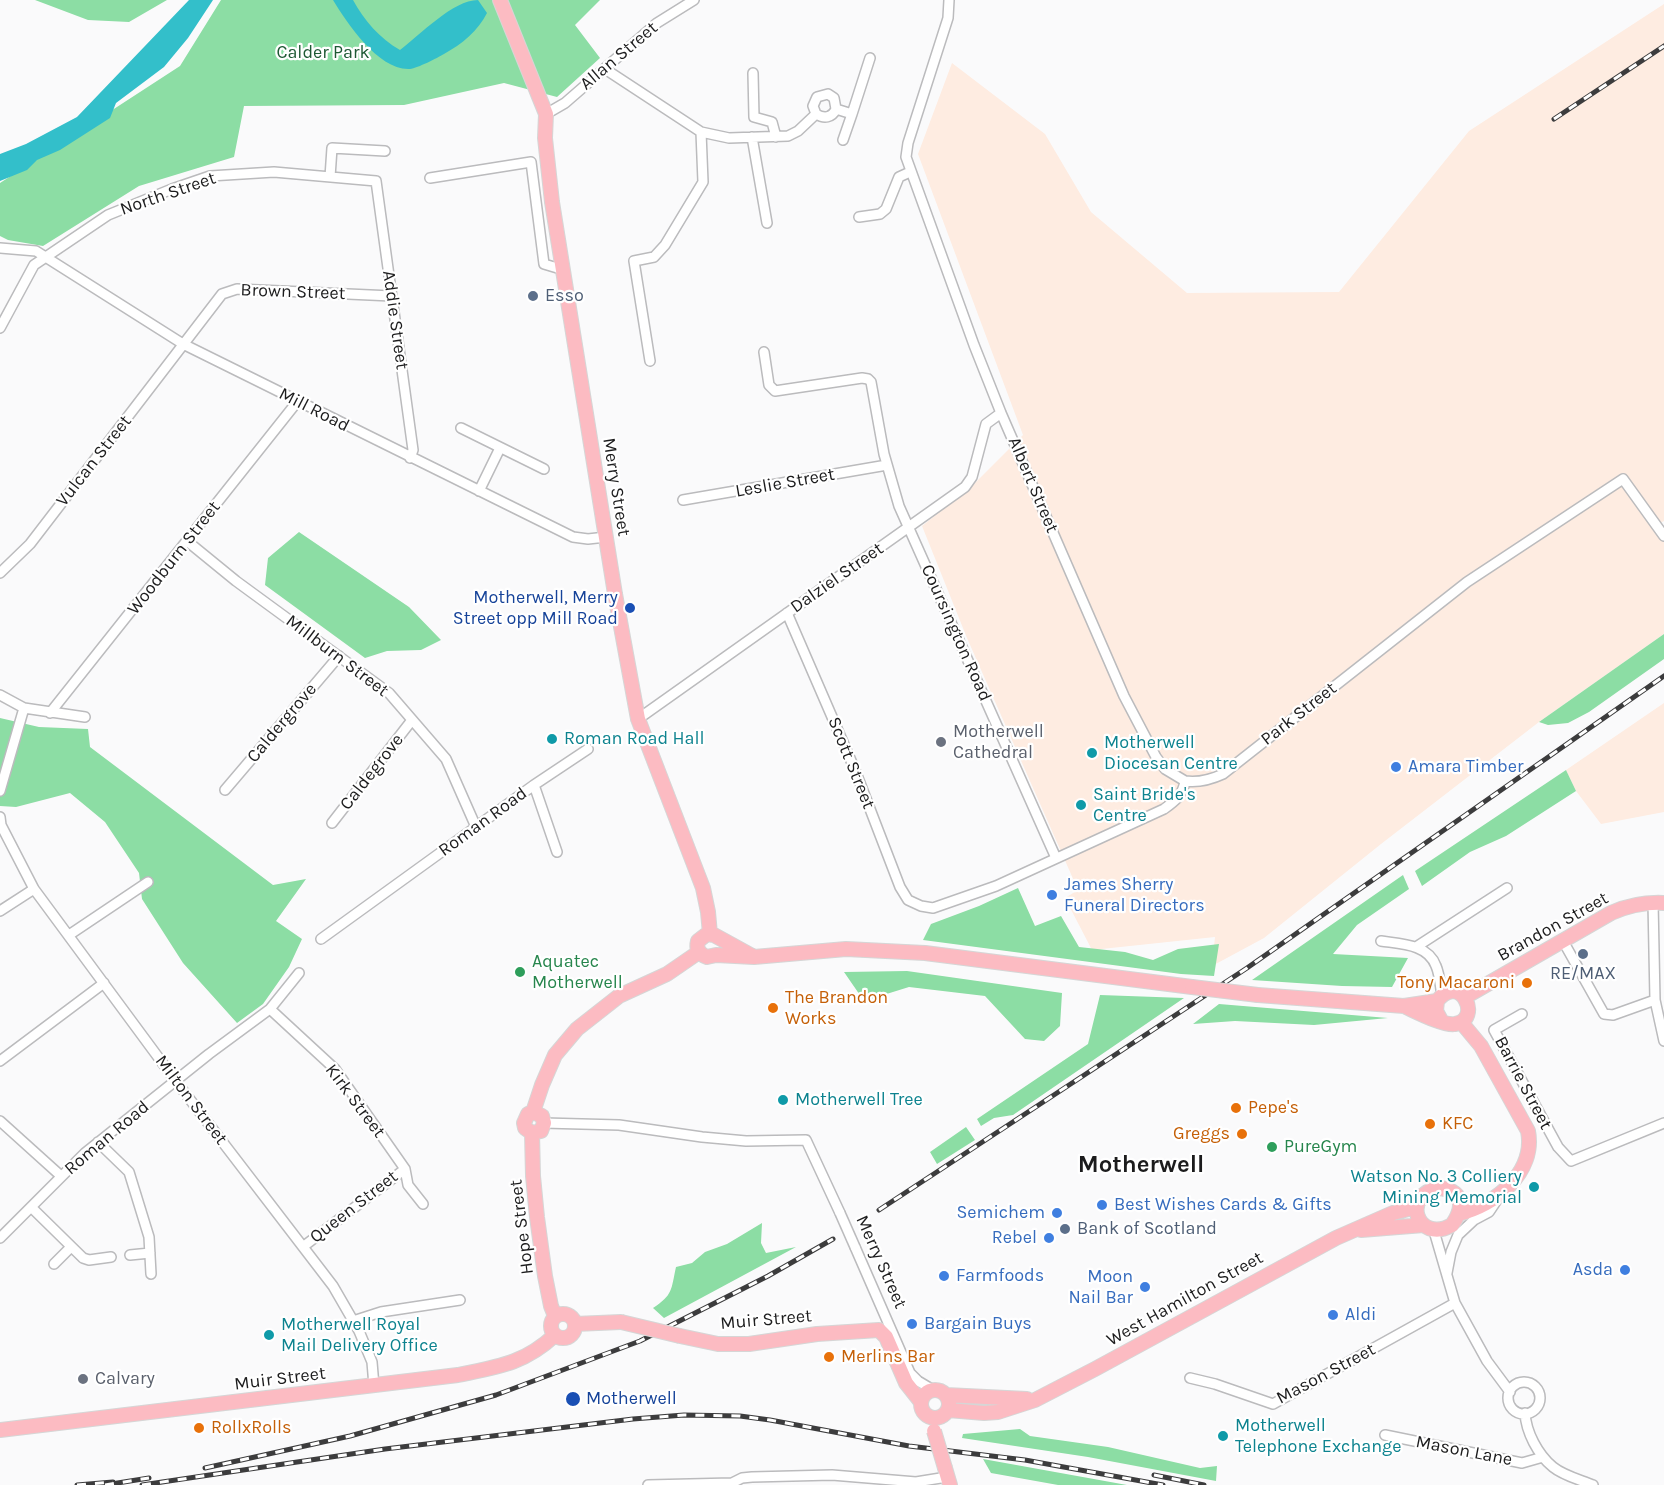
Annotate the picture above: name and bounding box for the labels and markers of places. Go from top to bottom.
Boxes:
place label: Esso [545,285,584,307]
marker: Esso [526,289,540,303]
place label: Motherwell, Merry Street opp Mill Road [453,587,618,630]
marker: Motherwell, Merry Street opp Mill Road [623,601,637,615]
place label: Motherwell Cathedral [953,721,1044,764]
place label: Roman Road Hall [564,728,704,750]
marker: Roman Road Hall [545,732,559,746]
place label: Motherwell Diocesan Centre [1104,732,1238,774]
marker: Motherwell Cathedral [934,735,948,749]
marker: Motherwell Diocesan Centre [1085,746,1099,760]
place label: Amara Timber [1408,756,1523,778]
marker: Amara Timber [1389,760,1403,774]
place label: Saint Bride's Centre [1093,784,1196,826]
marker: Saint Bride's Centre [1074,798,1088,812]
place label: James Sherry Funeral Directors [1064,874,1205,916]
marker: James Sherry Funeral Directors [1045,888,1059,902]
marker: RE/MAX [1576,947,1590,961]
place label: Aquatec Motherwell [532,951,623,994]
place label: RE/MAX [1550,963,1616,985]
marker: Aquatec Motherwell [513,965,527,979]
place label: Tony Macaroni [1397,972,1515,994]
marker: Tony Macaroni [1520,976,1534,990]
place label: The Brandon Works [785,987,888,1030]
marker: The Brandon Works [766,1001,780,1015]
place label: Motherwell Tree [795,1089,923,1111]
marker: Motherwell Tree [776,1093,790,1107]
place label: Pepe's [1248,1097,1299,1119]
marker: Pepe's [1229,1101,1243,1115]
place label: KFC [1442,1113,1473,1135]
marker: KFC [1423,1117,1437,1131]
place label: Greggs [1173,1123,1230,1145]
marker: Greggs [1235,1127,1249,1141]
place label: PureGym [1284,1136,1357,1158]
marker: PureGym [1265,1140,1279,1154]
place label: Watson No. 3 Colliery Mining Memorial [1350,1166,1522,1208]
marker: Watson No. 3 Colliery Mining Memorial [1527,1180,1541,1194]
place label: Best Wishes Cards & Gifts [1114,1194,1332,1216]
marker: Best Wishes Cards & Gifts [1095,1198,1109,1212]
place label: Semichem [956,1202,1045,1224]
marker: Semichem [1050,1206,1064,1220]
place label: Bank of Scotland [1077,1218,1217,1240]
marker: Bank of Scotland [1058,1222,1072,1236]
place label: Rebel [992,1227,1037,1249]
marker: Rebel [1042,1231,1056,1245]
place label: Asda [1573,1259,1613,1281]
marker: Asda [1618,1263,1632,1277]
place label: Farmfoods [956,1265,1044,1287]
place label: Moon Nail Bar [1068,1266,1133,1308]
marker: Farmfoods [937,1269,951,1283]
marker: Moon Nail Bar [1138,1280,1152,1294]
place label: Aldi [1345,1304,1376,1326]
marker: Aldi [1326,1308,1340,1322]
place label: Bargain Buys [924,1313,1032,1335]
place label: Motherwell Royal Mail Delivery Office [281,1314,438,1356]
marker: Bargain Buys [905,1317,919,1331]
marker: Motherwell Royal Mail Delivery Office [262,1328,276,1342]
place label: Merlins Bar [841,1346,935,1368]
marker: Merlins Bar [822,1350,836,1364]
place label: Calvary [95,1368,155,1390]
marker: Calvary [76,1372,90,1386]
place label: Motherwell [586,1388,677,1410]
marker: Motherwell [564,1390,582,1408]
place label: Motherwell Telephone Exchange [1235,1415,1401,1458]
place label: RollxRolls [211,1417,292,1439]
marker: RollxRolls [192,1421,206,1435]
marker: Motherwell Telephone Exchange [1216,1429,1230,1443]

